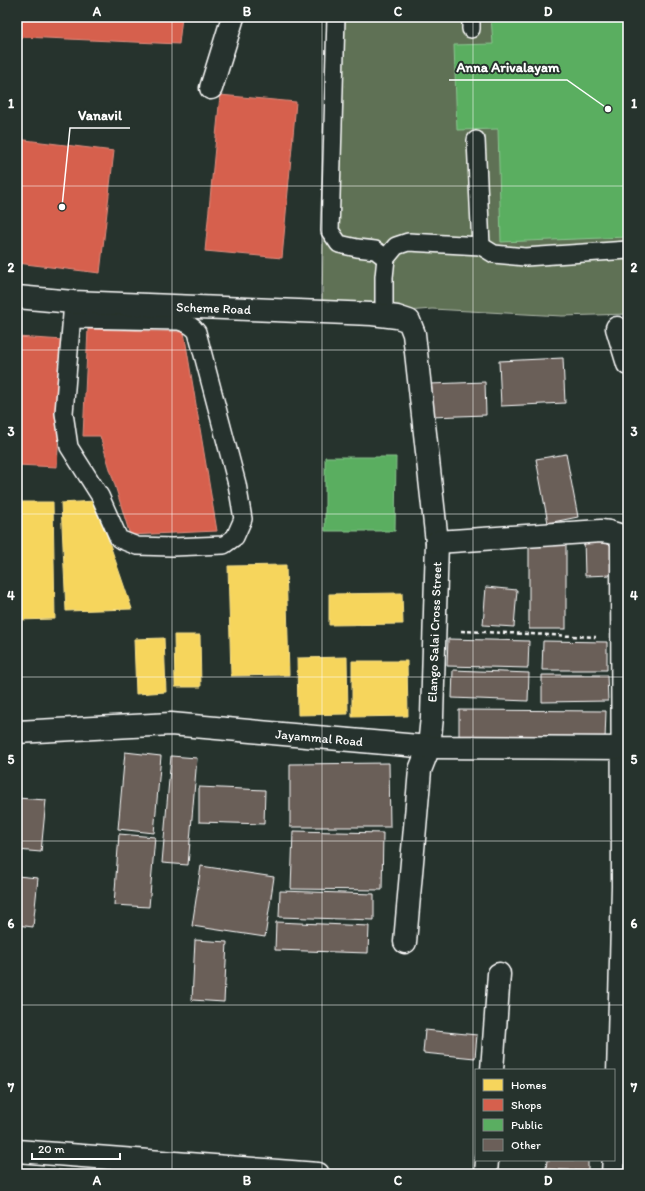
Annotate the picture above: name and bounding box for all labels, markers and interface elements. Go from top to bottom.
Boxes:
text: A [92,4,102,19]
text: B [243,4,252,19]
text: C [394,4,403,19]
text: D [544,4,553,19]
callout: Anna Arivalayam [449,54,567,80]
text: Anna Arivalayam [455,59,560,76]
text: 1 [8,96,14,111]
text: 1 [631,96,637,111]
callout: Vanavil [70,102,130,128]
text: Vanavil [78,107,123,124]
text: 2 [8,260,15,275]
text: 2 [631,260,638,275]
street label: Scheme Road [176,299,251,317]
text: 3 [7,424,15,439]
text: 3 [630,424,638,439]
street label: Elango Salai Cross Street [425,561,444,703]
text: 4 [7,588,15,603]
text: 4 [630,588,638,603]
street label: Jayammal Road [275,726,364,749]
text: 5 [8,752,15,767]
text: 5 [631,752,638,767]
text: 6 [8,916,15,931]
text: 6 [631,916,638,931]
legend [475,1069,615,1161]
text: Homes [511,1078,547,1092]
text: 7 [7,1080,15,1095]
text: 7 [630,1080,638,1095]
text: Shops [511,1098,542,1112]
text: Public [511,1118,543,1132]
scale bar [32,1135,120,1161]
text: Other [511,1138,541,1152]
text: 20 m [38,1142,65,1156]
text: A [92,1173,102,1188]
text: B [243,1173,252,1188]
text: C [394,1173,403,1188]
text: D [544,1173,553,1188]

